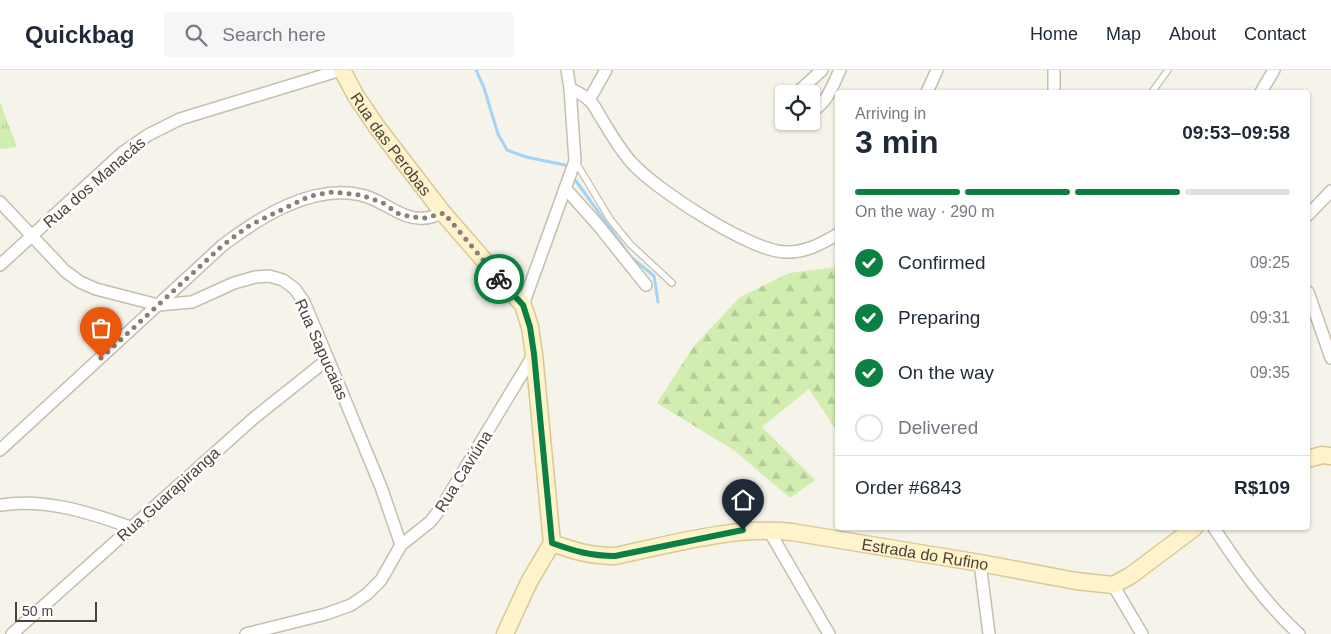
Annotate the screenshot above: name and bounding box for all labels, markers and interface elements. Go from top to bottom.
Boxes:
search box [164,12,514,57]
text: Quickbag [25,21,134,48]
icon: search [182,21,210,49]
text: Search here [222,24,326,45]
text: Home [1030,24,1078,44]
text: Map [1106,24,1141,44]
text: About [1169,24,1216,44]
text: Contact [1244,24,1306,44]
map controls [775,85,820,130]
button: locate [775,85,820,130]
street label: Rua das Perobas [347,90,434,199]
text: Arriving in [855,105,926,122]
text: 09:53–09:58 [1182,122,1290,143]
text: 3 min [855,124,939,160]
street label: Rua dos Manacás [40,134,149,231]
text: On the way · 290 m [855,203,995,220]
icon: check [855,249,883,277]
text: Confirmed [898,252,986,273]
courier [474,254,524,304]
text: 09:25 [1250,254,1290,271]
icon: bike [485,265,513,293]
street label: Rua Sapucaias [292,296,351,402]
icon: check [855,304,883,332]
pin [80,307,122,358]
text: Preparing [898,307,980,328]
text: 09:31 [1250,309,1290,326]
icon: bag [87,314,115,342]
icon: check [855,359,883,387]
text: On the way [898,362,994,383]
text: 09:35 [1250,364,1290,381]
text: Delivered [898,417,978,438]
street label: Rua Caviúna [432,427,495,515]
street label: Rua Guarapiranga [114,444,223,545]
text: Order #6843 [855,477,962,498]
text: R$109 [1234,477,1290,498]
pin [722,479,764,530]
icon: home [729,486,757,514]
street label: Estrada do Rufino [860,536,990,573]
scale bar [15,599,98,622]
text: 50 m [22,603,53,619]

